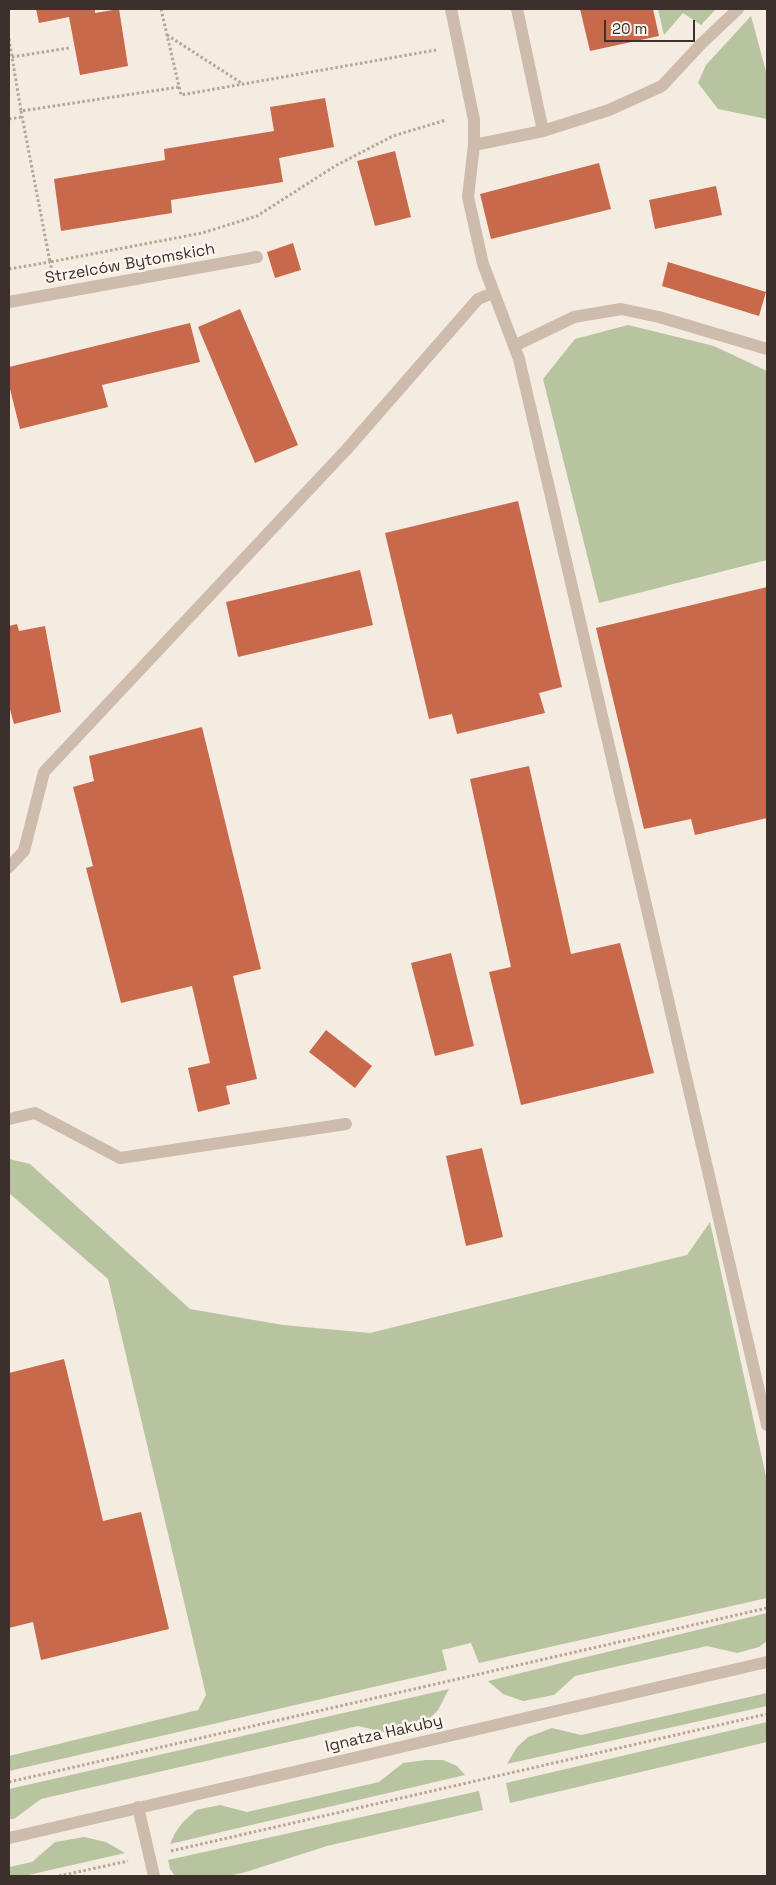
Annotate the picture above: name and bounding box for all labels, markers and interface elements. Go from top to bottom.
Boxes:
scale bar [606,10,697,42]
text: 20 m [612,19,647,38]
street label: Strzelców Bytomskich [44,240,216,288]
street label: Ignatza Hakuby [323,1711,445,1757]

